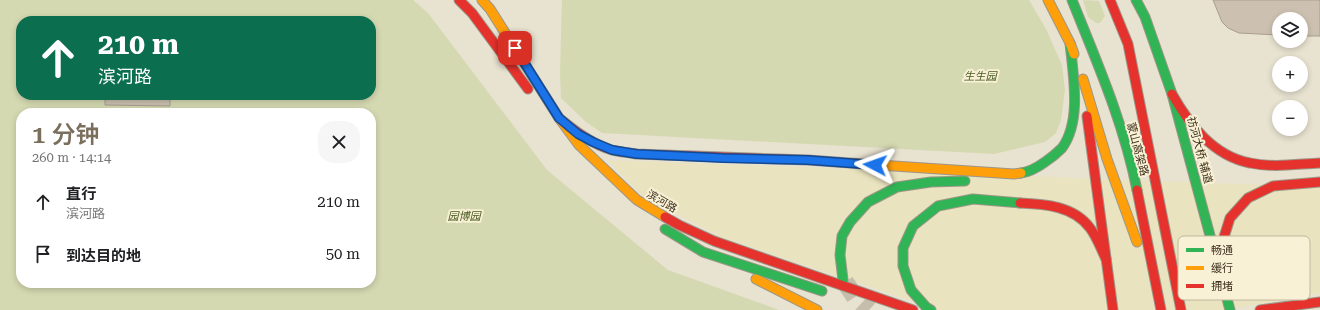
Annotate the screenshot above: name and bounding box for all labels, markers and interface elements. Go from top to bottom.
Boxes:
map controls [1272,12,1308,136]
button: layers [1272,12,1308,48]
text: 210 m [98,28,179,61]
pin [498,31,532,65]
icon: ahead [32,32,84,84]
icon: arrive [504,37,526,59]
button: + [1272,56,1308,92]
text: 滨河路 [98,66,152,87]
park label: 生生园 [964,70,998,83]
button: − [1272,100,1308,136]
street label: 祊河大桥 辅道 [1184,115,1215,185]
text: 1 分钟 [32,121,100,149]
button: close [318,121,360,163]
street label: 蒙山高架路 [1124,121,1151,177]
position arrow [854,144,896,186]
text: 260 m · 14:14 [32,150,111,165]
text: 直行 [66,185,96,203]
street label: 滨河路 [644,188,679,215]
icon: ahead [32,191,54,213]
text: 210 m [317,193,360,211]
text: 滨河路 [66,206,105,221]
park label: 园博园 [448,210,482,223]
legend [1178,236,1310,300]
icon: arrive [32,243,54,265]
text: 畅通 [1211,244,1233,257]
text: 50 m [326,245,360,263]
text: 到达目的地 [66,247,141,265]
text: 缓行 [1211,262,1233,275]
text: 拥堵 [1211,280,1233,293]

